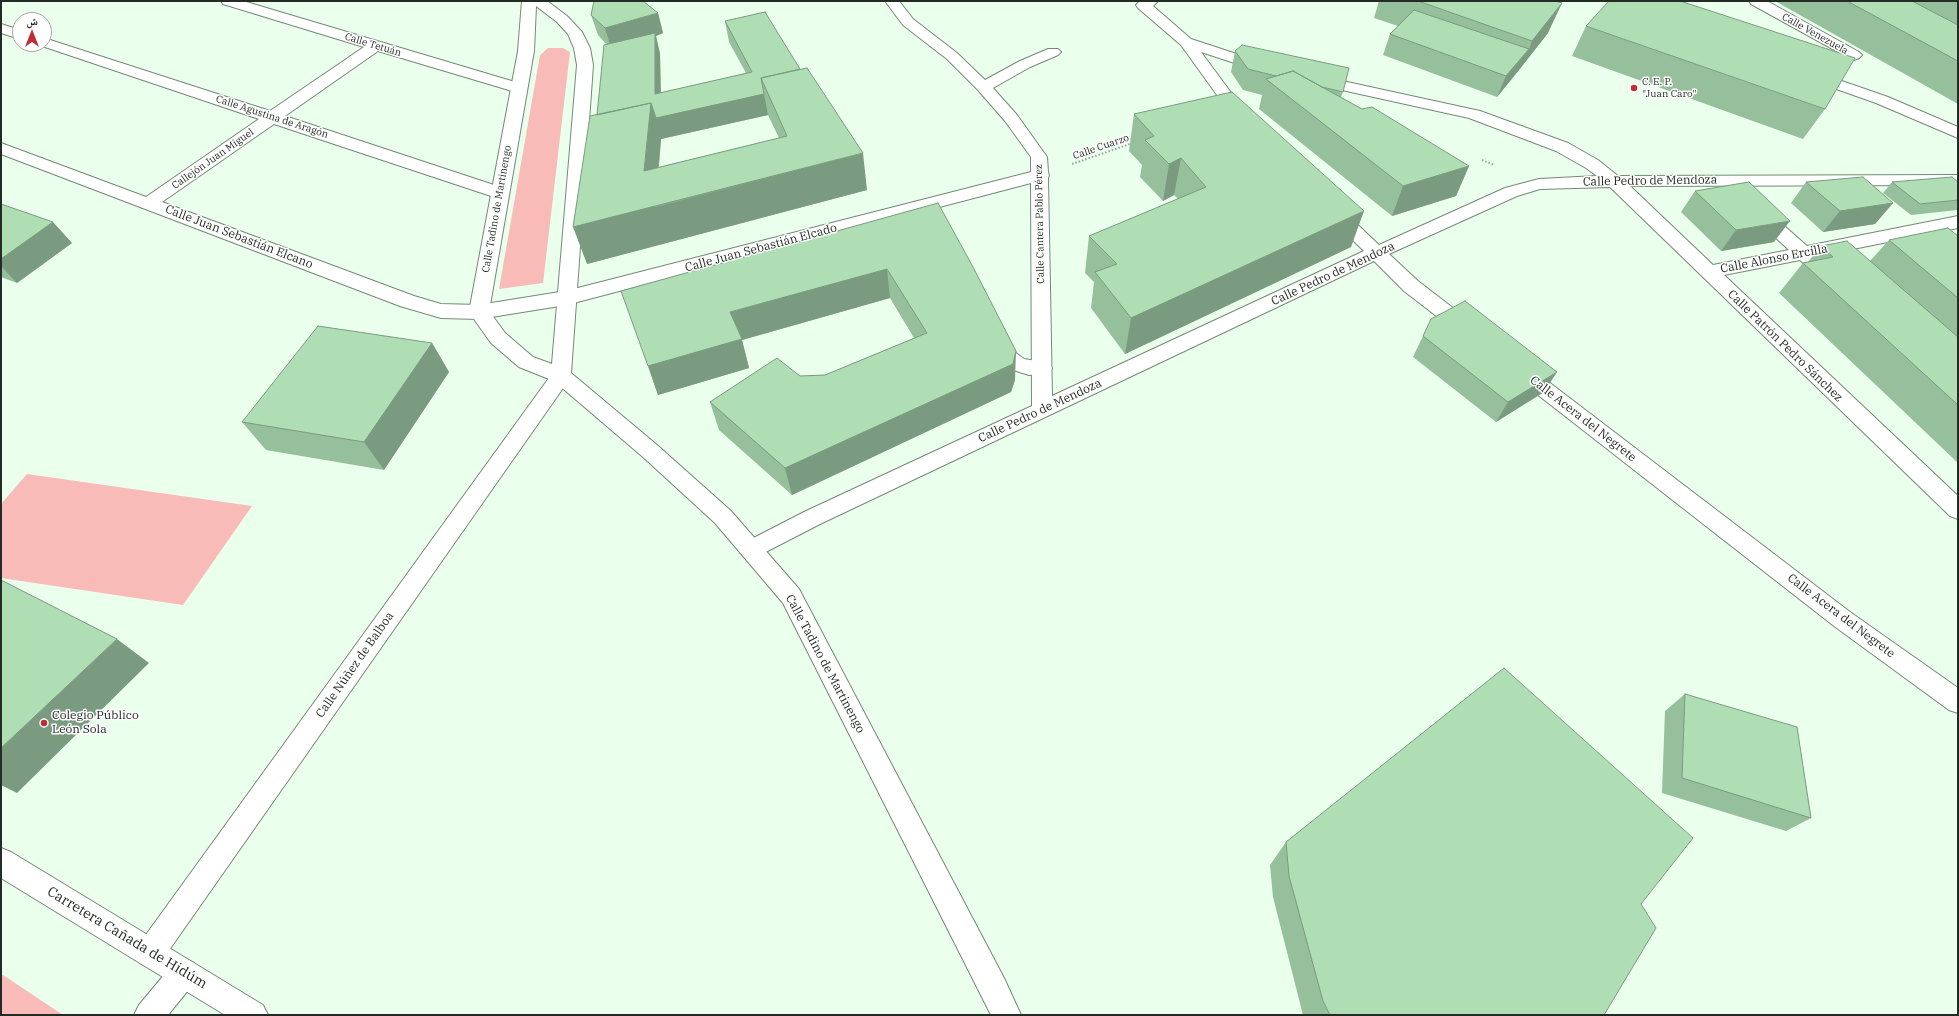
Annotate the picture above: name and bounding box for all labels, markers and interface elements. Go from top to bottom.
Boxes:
street label: Calle Venezuela [1780,11,1850,57]
north arrow [12,12,52,52]
text: ش [26,14,38,28]
street label: Calle Tetuán [343,31,403,59]
place label: C. E. P. "Juan Caro" [1642,76,1697,100]
marker: C. E. P. "Juan Caro" [1629,83,1639,93]
street label: Calle Agustina de Aragón [214,93,330,141]
street label: Callejón Juan Miguel [170,126,256,192]
street label: Calle Cuarzo [1071,132,1131,162]
street label: Calle Tadino de Martinengo [480,144,514,274]
street label: Calle Cantera Pablo Pérez [1033,164,1047,284]
street label: Calle Pedro de Mendoza [1583,173,1717,189]
street label: Calle Juan Sebastián Elcano [163,202,315,272]
street label: Calle Juan Sebastián Elcado [683,221,839,275]
street label: Calle Pedro de Mendoza [1269,239,1397,309]
street label: Calle Alonso Ercilla [1719,242,1829,276]
street label: Calle Patrón Pedro Sánchez [1724,287,1846,405]
street label: Calle Acera del Negrete [1527,373,1639,465]
street label: Calle Pedro de Mendoza [976,376,1104,446]
street label: Calle Acera del Negrete [1784,571,1898,661]
street label: Calle Tadino de Martinengo [782,592,868,736]
street label: Calle Núñez de Balboa [313,609,397,721]
place label: Colegio Público León Sola [52,709,139,737]
marker: Colegio Público León Sola [39,718,49,728]
street label: Carretera Cañada de Hidúm [44,883,210,993]

